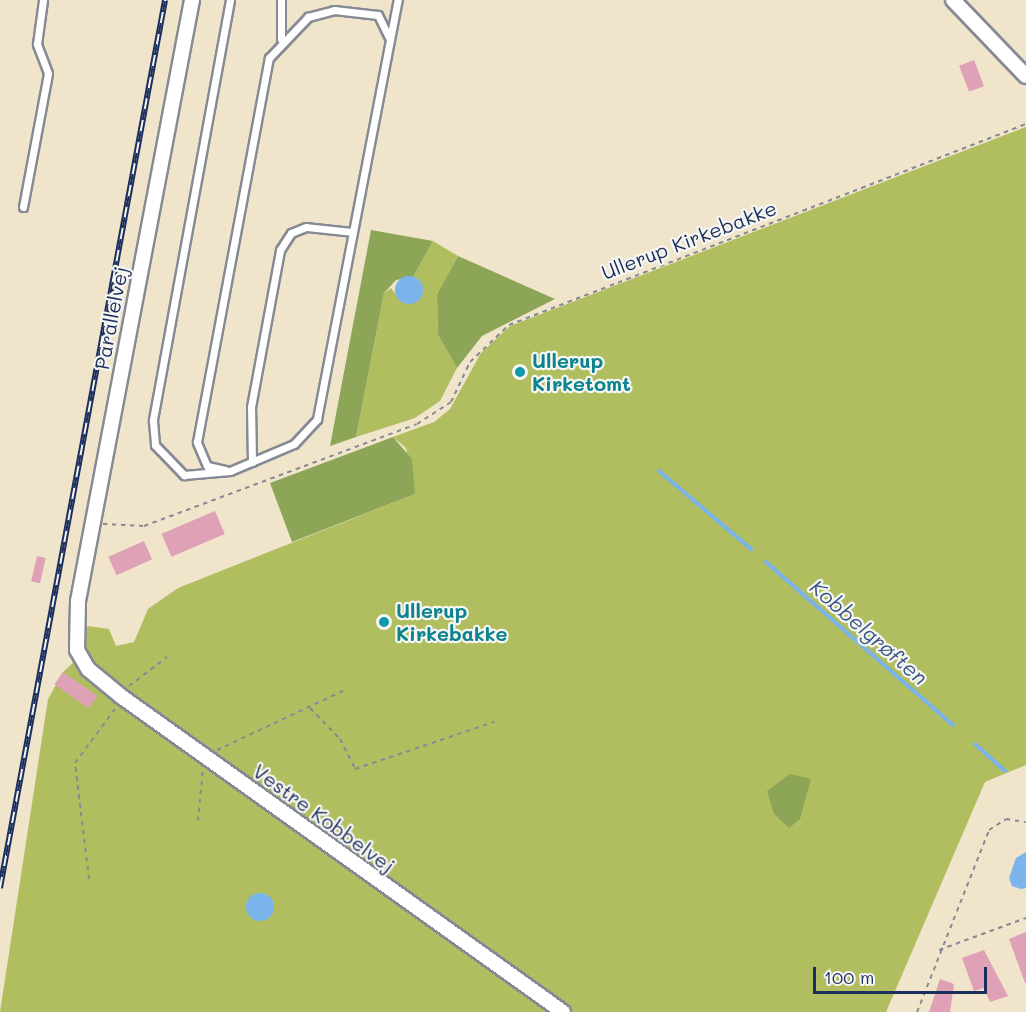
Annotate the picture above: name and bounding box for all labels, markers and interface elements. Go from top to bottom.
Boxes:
street label: Ullerup Kirkebakke [598,196,780,284]
street label: Parallelvej [89,265,133,371]
place label: Ullerup Kirketomt [532,348,631,395]
marker: Ullerup Kirketomt [513,365,527,379]
water label: Kobbelgrøften [805,574,933,690]
place label: Ullerup Kirkebakke [396,598,508,645]
marker: Ullerup Kirkebakke [377,615,391,629]
street label: Vestre Kobbelvej [249,759,399,877]
scale bar [816,955,990,993]
text: 100 m [824,965,874,989]

